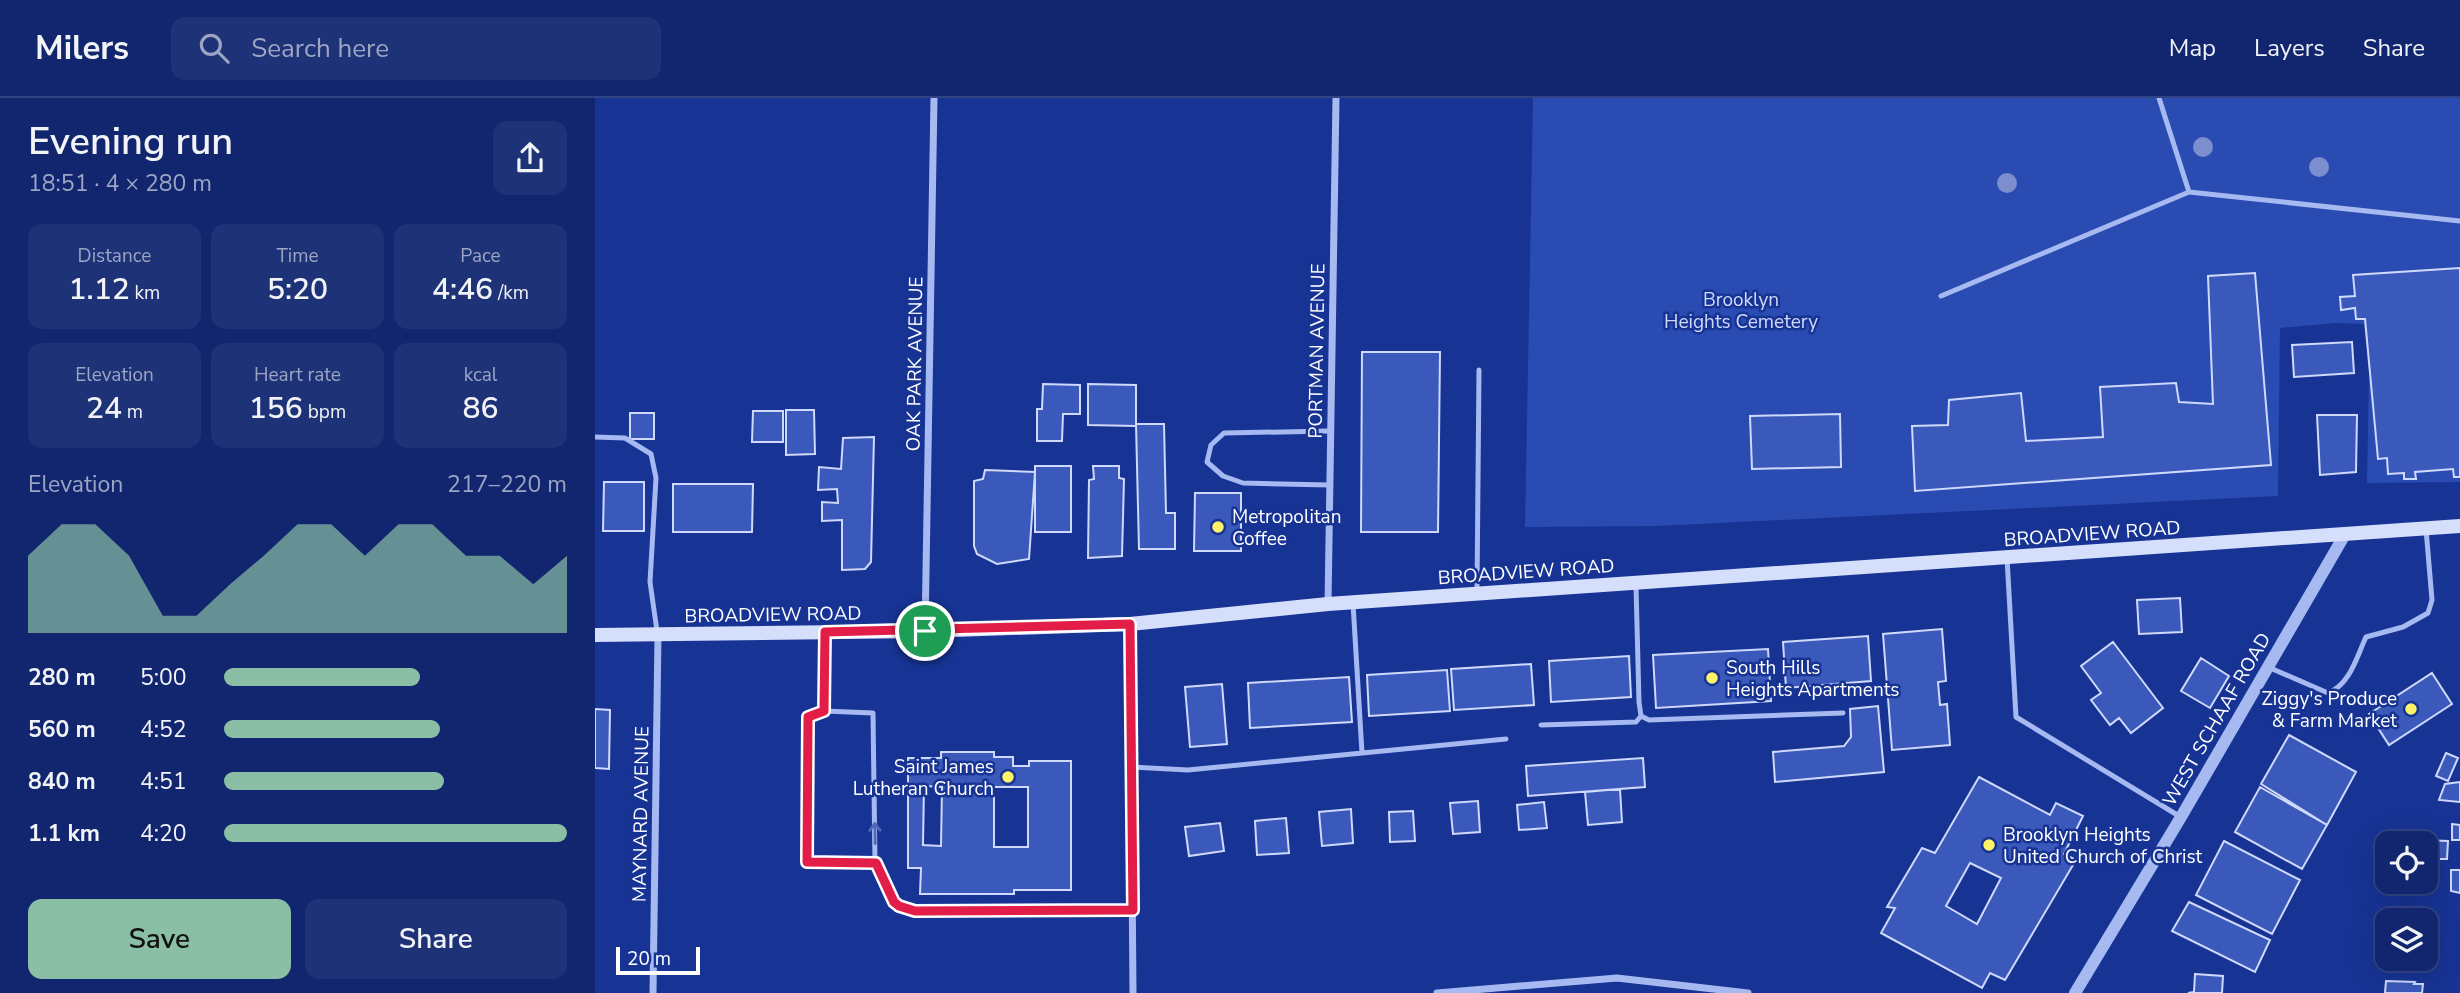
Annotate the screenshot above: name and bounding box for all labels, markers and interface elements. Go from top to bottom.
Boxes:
search box [171,17,661,80]
text: Milers [35,26,129,71]
icon: search [195,29,233,67]
text: Search here [251,31,389,66]
text: Map [2169,32,2216,64]
text: Layers [2254,32,2325,64]
text: Share [2363,32,2425,64]
text: Evening run [28,116,233,167]
button: share [493,121,567,195]
text: 18:51 · 4 × 280 m [28,168,212,199]
text: Distance [78,243,151,269]
text: Time [276,243,319,269]
text: Pace [460,243,501,269]
street label: PORTMAN AVENUE [1302,263,1332,439]
text: 1.12 [69,269,130,310]
text: 5:20 [267,269,328,310]
text: 4:46 [432,269,493,310]
street label: OAK PARK AVENUE [900,276,930,452]
text: km [130,280,160,306]
text: /km [493,280,529,306]
park label: Brooklyn Heights Cemetery [1664,287,1818,335]
text: Elevation [75,362,154,388]
text: Heart rate [254,362,341,388]
text: kcal [464,362,497,388]
text: 24 [86,388,122,429]
text: 156 [249,388,303,429]
text: 86 [463,388,499,429]
text: m [122,399,143,425]
text: bpm [303,399,346,425]
text: Elevation [28,469,123,500]
text: 217–220 m [447,469,567,500]
place label: Metropolitan Coffee [1232,504,1341,552]
street label: BROADVIEW ROAD [2003,515,2181,553]
marker: Metropolitan Coffee [1210,519,1226,535]
street label: BROADVIEW ROAD [1437,553,1615,591]
street label: BROADVIEW ROAD [684,600,862,630]
pin [895,601,955,661]
icon: arrive [906,612,944,650]
street label: WEST SCHAAF ROAD [2157,628,2277,811]
place label: South Hills Heights Apartments [1726,655,1899,703]
text: 280 m [28,662,96,693]
text: 5:00 [140,662,187,693]
marker: South Hills Heights Apartments [1704,670,1720,686]
place label: Ziggy's Produce & Farm Market [2262,686,2397,734]
marker: Ziggy's Produce & Farm Market [2403,701,2419,717]
text: 560 m [28,714,96,745]
text: 4:52 [140,714,187,745]
street label: MAYNARD AVENUE [626,726,656,902]
place label: Saint James Lutheran Church [853,754,994,802]
text: 840 m [28,766,96,797]
text: 4:51 [140,766,187,797]
marker: Saint James Lutheran Church [1000,769,1016,785]
text: 1.1 km [28,818,100,849]
text: 4:20 [140,818,187,849]
one-way arrow [868,822,882,845]
place label: Brooklyn Heights United Church of Christ [2003,822,2203,870]
map controls [2375,831,2438,971]
button: locate [2375,831,2438,894]
marker: Brooklyn Heights United Church of Christ [1981,837,1997,853]
button: Save [28,899,291,979]
button: Share [305,899,567,979]
button: layers [2375,908,2438,971]
scale bar [616,944,700,976]
text: 20 m [627,946,671,972]

